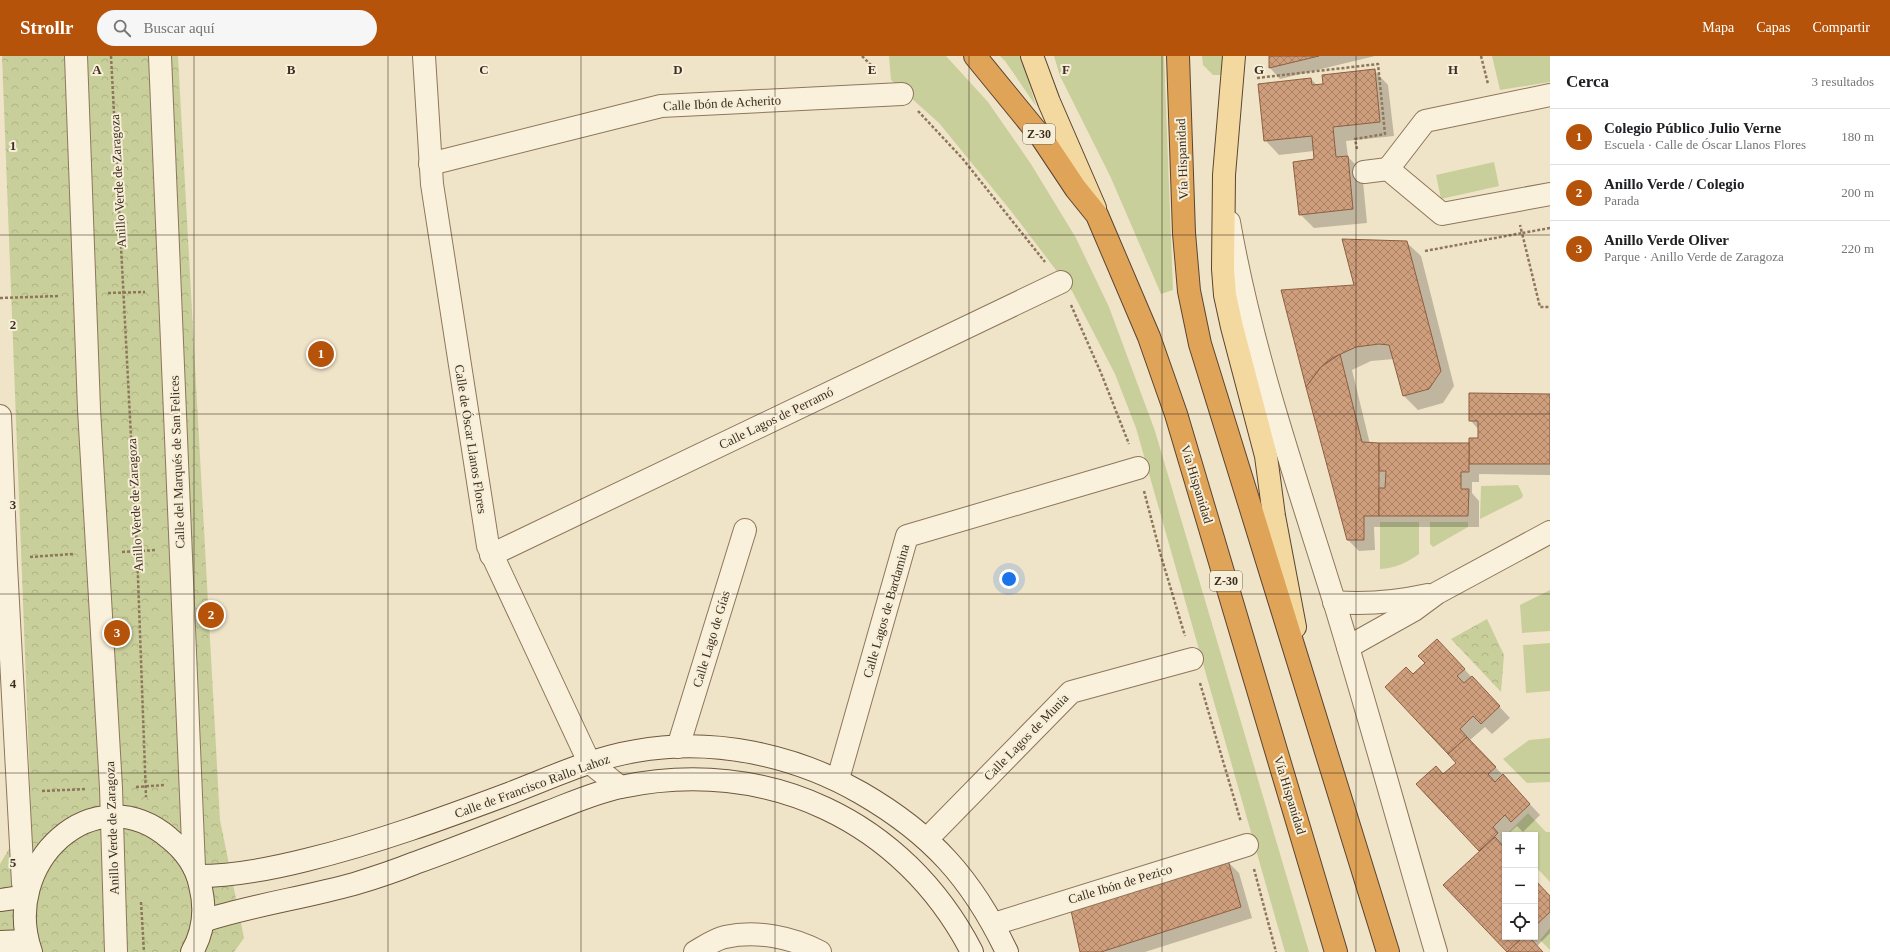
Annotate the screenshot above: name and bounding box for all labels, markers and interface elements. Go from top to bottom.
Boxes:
search box [97,10,377,46]
text: Strollr [20,17,73,38]
icon: search [111,17,133,39]
text: Buscar aquí [143,20,215,36]
text: Mapa [1702,20,1734,35]
text: Capas [1756,20,1790,35]
text: Compartir [1812,20,1870,35]
text: A [92,62,102,77]
text: B [287,62,296,77]
text: C [479,62,489,77]
text: D [673,62,683,77]
text: E [868,62,876,77]
text: F [1062,62,1070,77]
text: G [1254,62,1264,77]
text: H [1448,62,1458,77]
text: Cerca [1566,72,1609,91]
text: 3 resultados [1812,74,1874,89]
street label: Calle Ibón de Acherito [663,92,781,114]
street label: Anillo Verde de Zaragoza [107,114,129,248]
street label: Vía Hispanidad [1173,118,1191,200]
text: Colegio Público Julio Verne [1604,120,1781,136]
road number: Z-30 [1023,124,1055,144]
text: 1 [1576,129,1582,144]
text: 180 m [1841,129,1874,144]
text: Escuela · Calle de Óscar Llanos Flores [1604,137,1806,152]
text: 1 [10,138,16,153]
text: Anillo Verde / Colegio [1604,176,1744,192]
text: 2 [1576,185,1582,200]
text: 200 m [1841,185,1874,200]
text: Parada [1604,193,1639,208]
text: Anillo Verde Oliver [1604,232,1729,248]
text: 3 [1576,241,1582,256]
text: 220 m [1841,241,1874,256]
text: Parque · Anillo Verde de Zaragoza [1604,249,1784,264]
text: 2 [10,317,16,332]
pin: 1 [308,339,334,369]
street label: Calle de Óscar Llanos Flores [452,363,490,515]
street label: Calle del Marqués de San Felices [166,375,188,549]
street label: Calle Lagos de Perramó [716,384,836,452]
street label: Anillo Verde de Zaragoza [124,438,146,572]
street label: Vía Hispanidad [1178,443,1216,526]
text: 3 [10,497,17,512]
street label: Calle Lagos de Bardamina [860,542,912,680]
your location [999,569,1019,589]
road number: Z-30 [1210,571,1242,591]
street label: Calle Lago de Gías [689,589,733,689]
pin: 2 [198,600,224,630]
pin: 3 [104,618,130,648]
text: 4 [10,676,17,691]
street label: Calle Lagos de Munia [981,690,1072,784]
street label: Calle de Francisco Rallo Lahoz [452,751,612,821]
street label: Vía Hispanidad [1271,754,1309,837]
street label: Anillo Verde de Zaragoza [102,761,122,895]
map controls [1502,832,1538,940]
button: + [1502,832,1538,868]
text: 5 [10,855,17,870]
street label: Calle Ibón de Pezico [1066,861,1174,907]
button: − [1502,868,1538,904]
button: locate [1502,904,1538,940]

